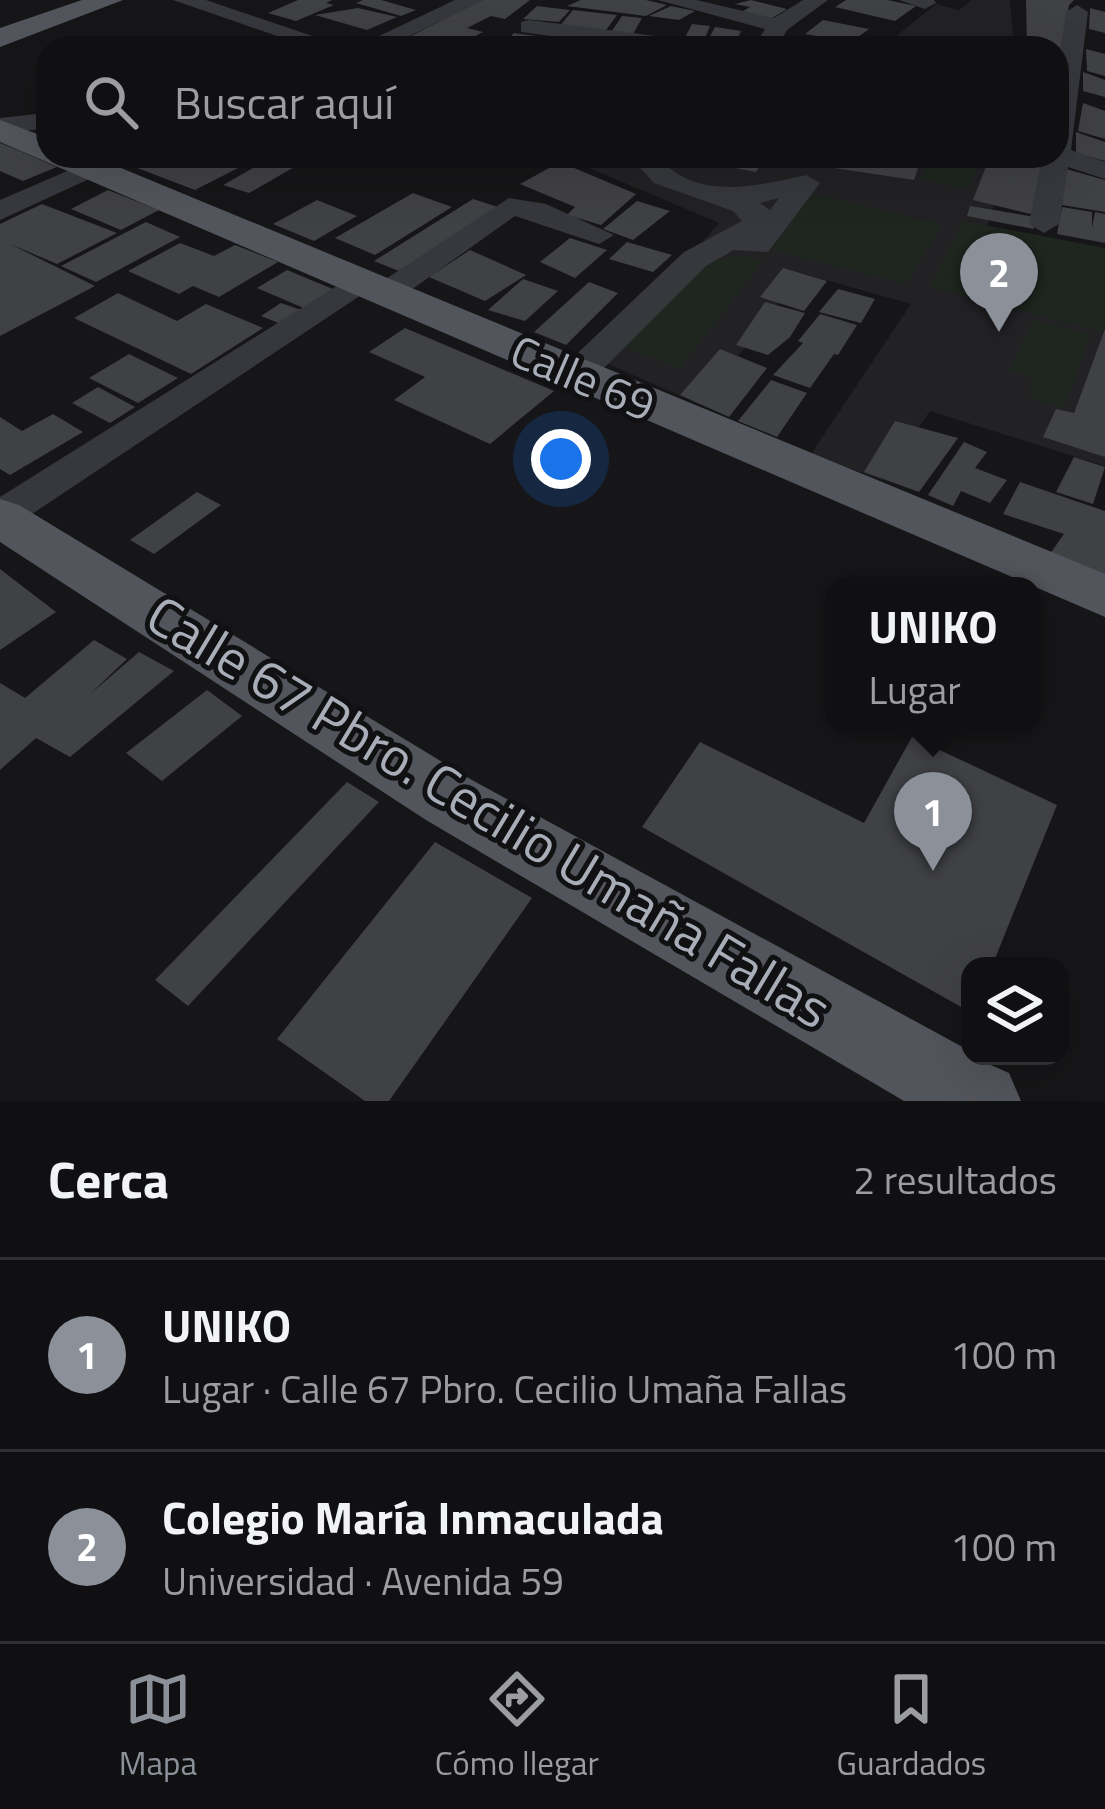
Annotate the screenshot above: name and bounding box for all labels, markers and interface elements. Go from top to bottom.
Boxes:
search box [36,36,1069,168]
text: Buscar aquí [174,68,394,136]
icon: search [78,69,144,135]
pin: 2 [960,233,1038,332]
street label: Calle 69 [501,316,666,438]
your location [531,429,591,489]
street label: Calle 67 Pbro. Cecilio Umaña Fallas [132,574,847,1049]
popup [825,577,1041,733]
text: UNIKO [868,592,998,660]
text: Lugar [868,660,961,719]
pin: 1 [894,772,972,871]
map controls [961,957,1069,1065]
button: layers [961,957,1069,1065]
text: Cerca [48,1140,169,1218]
text: 2 resultados [853,1150,1057,1209]
text: UNIKO [162,1291,291,1359]
text: 1 [76,1325,98,1384]
text: 100 m [950,1325,1057,1384]
text: Lugar · Calle 67 Pbro. Cecilio Umaña Fallas [162,1359,847,1418]
text: Colegio María Inmaculada [162,1483,664,1551]
text: 2 [76,1517,98,1576]
text: 100 m [950,1517,1057,1576]
text: Universidad · Avenida 59 [162,1551,564,1610]
tab: Mapa [119,1666,197,1788]
tab: Cómo llegar [435,1666,599,1788]
tab: Guardados [837,1666,986,1788]

